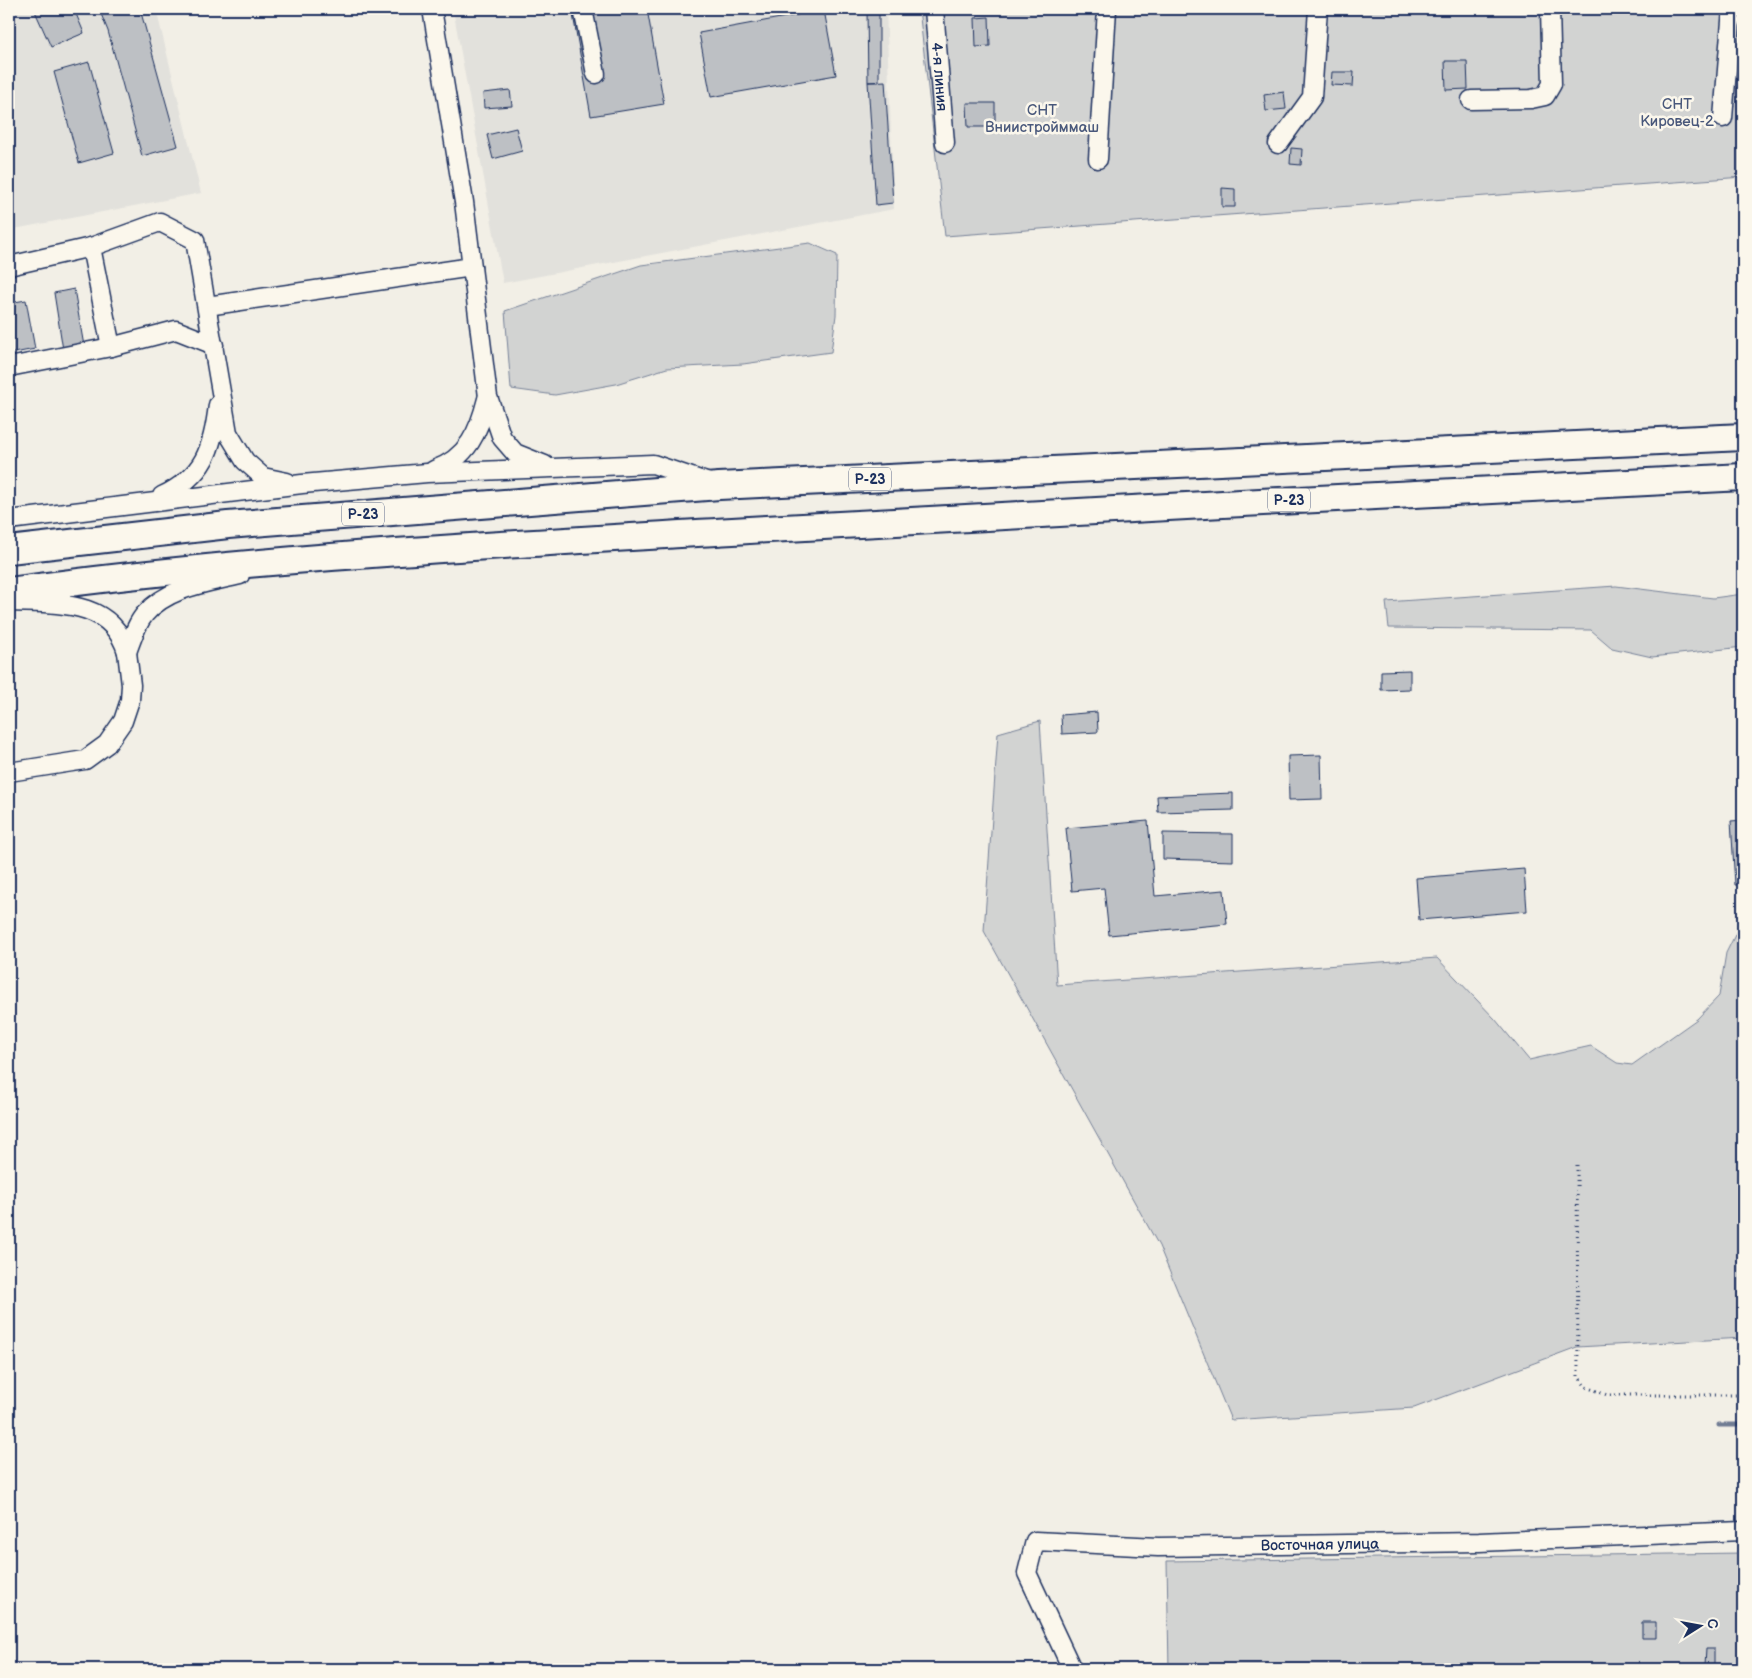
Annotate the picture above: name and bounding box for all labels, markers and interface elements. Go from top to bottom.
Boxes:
street label: 4-я линия [927,42,952,112]
park label: СНТ Кировец-2 [1640,95,1714,131]
park label: СНТ Вниистройммаш [985,101,1099,137]
road number: Р-23 [849,468,891,490]
road number: Р-23 [1268,488,1310,512]
road number: Р-23 [342,502,384,526]
street label: Восточная улица [1261,1534,1379,1555]
north arrow [1674,1600,1724,1650]
text: С [1703,1617,1722,1630]

